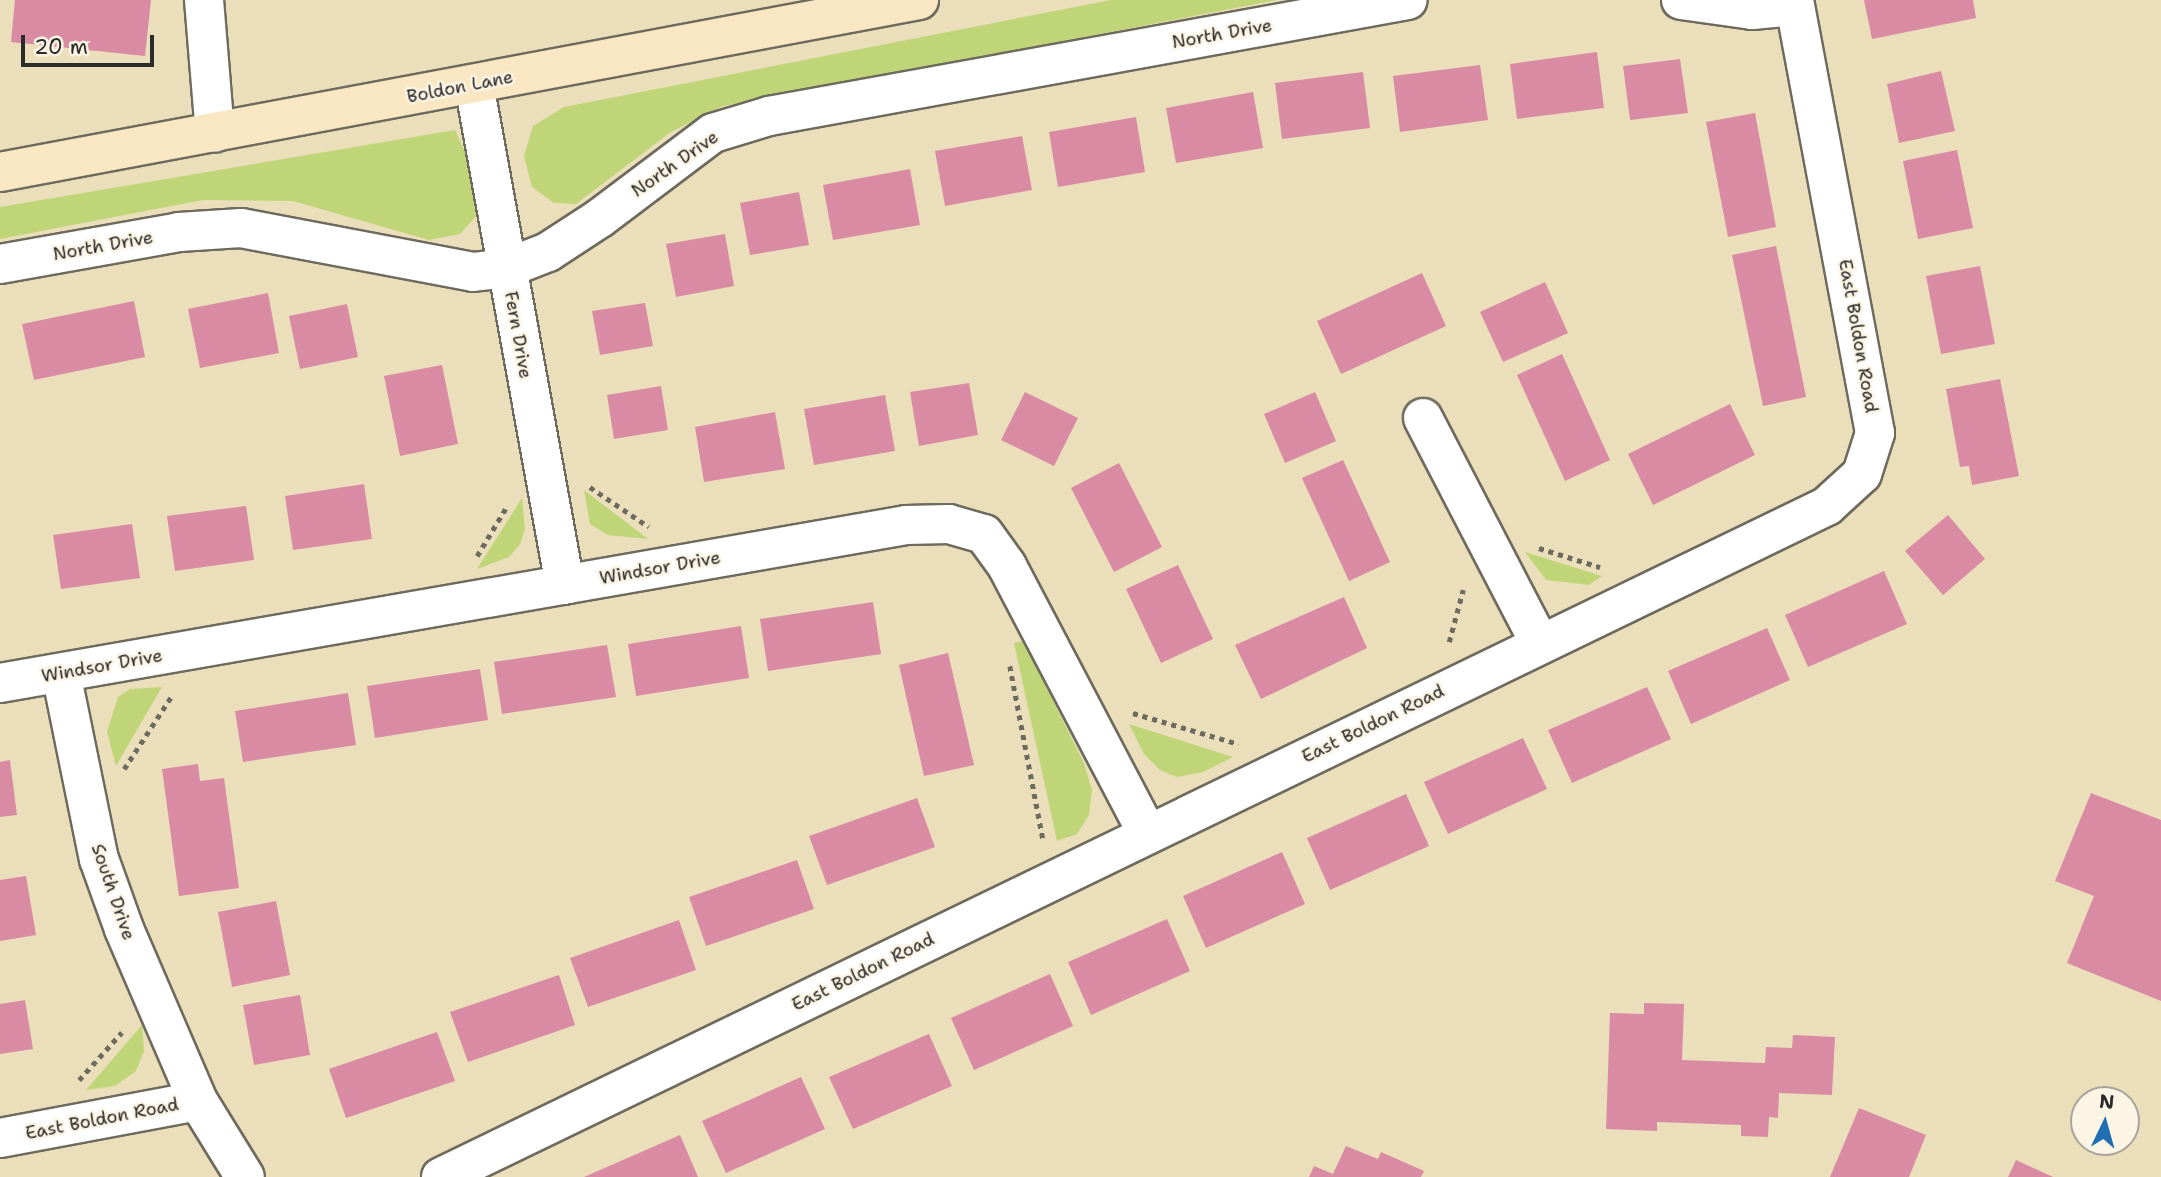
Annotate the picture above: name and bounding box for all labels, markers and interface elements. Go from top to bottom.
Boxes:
street label: North Drive [1170,15,1274,53]
scale bar [24,21,158,65]
text: 20 m [34,33,88,61]
street label: Boldon Lane [405,66,515,108]
street label: North Drive [627,126,723,202]
street label: North Drive [51,227,155,265]
street label: East Boldon Road [1834,258,1882,414]
street label: Fern Drive [500,290,536,380]
street label: Windsor Drive [598,547,722,589]
street label: Windsor Drive [40,645,164,687]
street label: East Boldon Road [1298,680,1448,768]
street label: South Drive [86,841,140,943]
street label: East Boldon Road [788,928,938,1016]
north arrow [2070,1086,2140,1156]
text: N [2098,1088,2115,1115]
street label: East Boldon Road [24,1094,180,1144]

